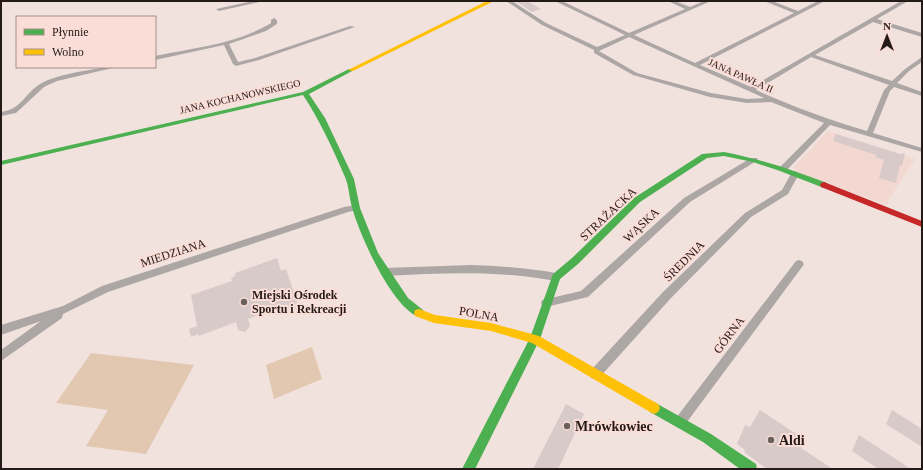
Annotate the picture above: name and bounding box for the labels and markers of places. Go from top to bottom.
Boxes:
place label: Miejski Ośrodek Sportu i Rekreacji [252,288,347,316]
marker: Miejski Ośrodek Sportu i Rekreacji [239,297,249,307]
place label: Mrówkowiec [575,419,653,434]
marker: Mrówkowiec [562,421,572,431]
place label: Aldi [779,433,805,448]
marker: Aldi [766,435,776,445]

